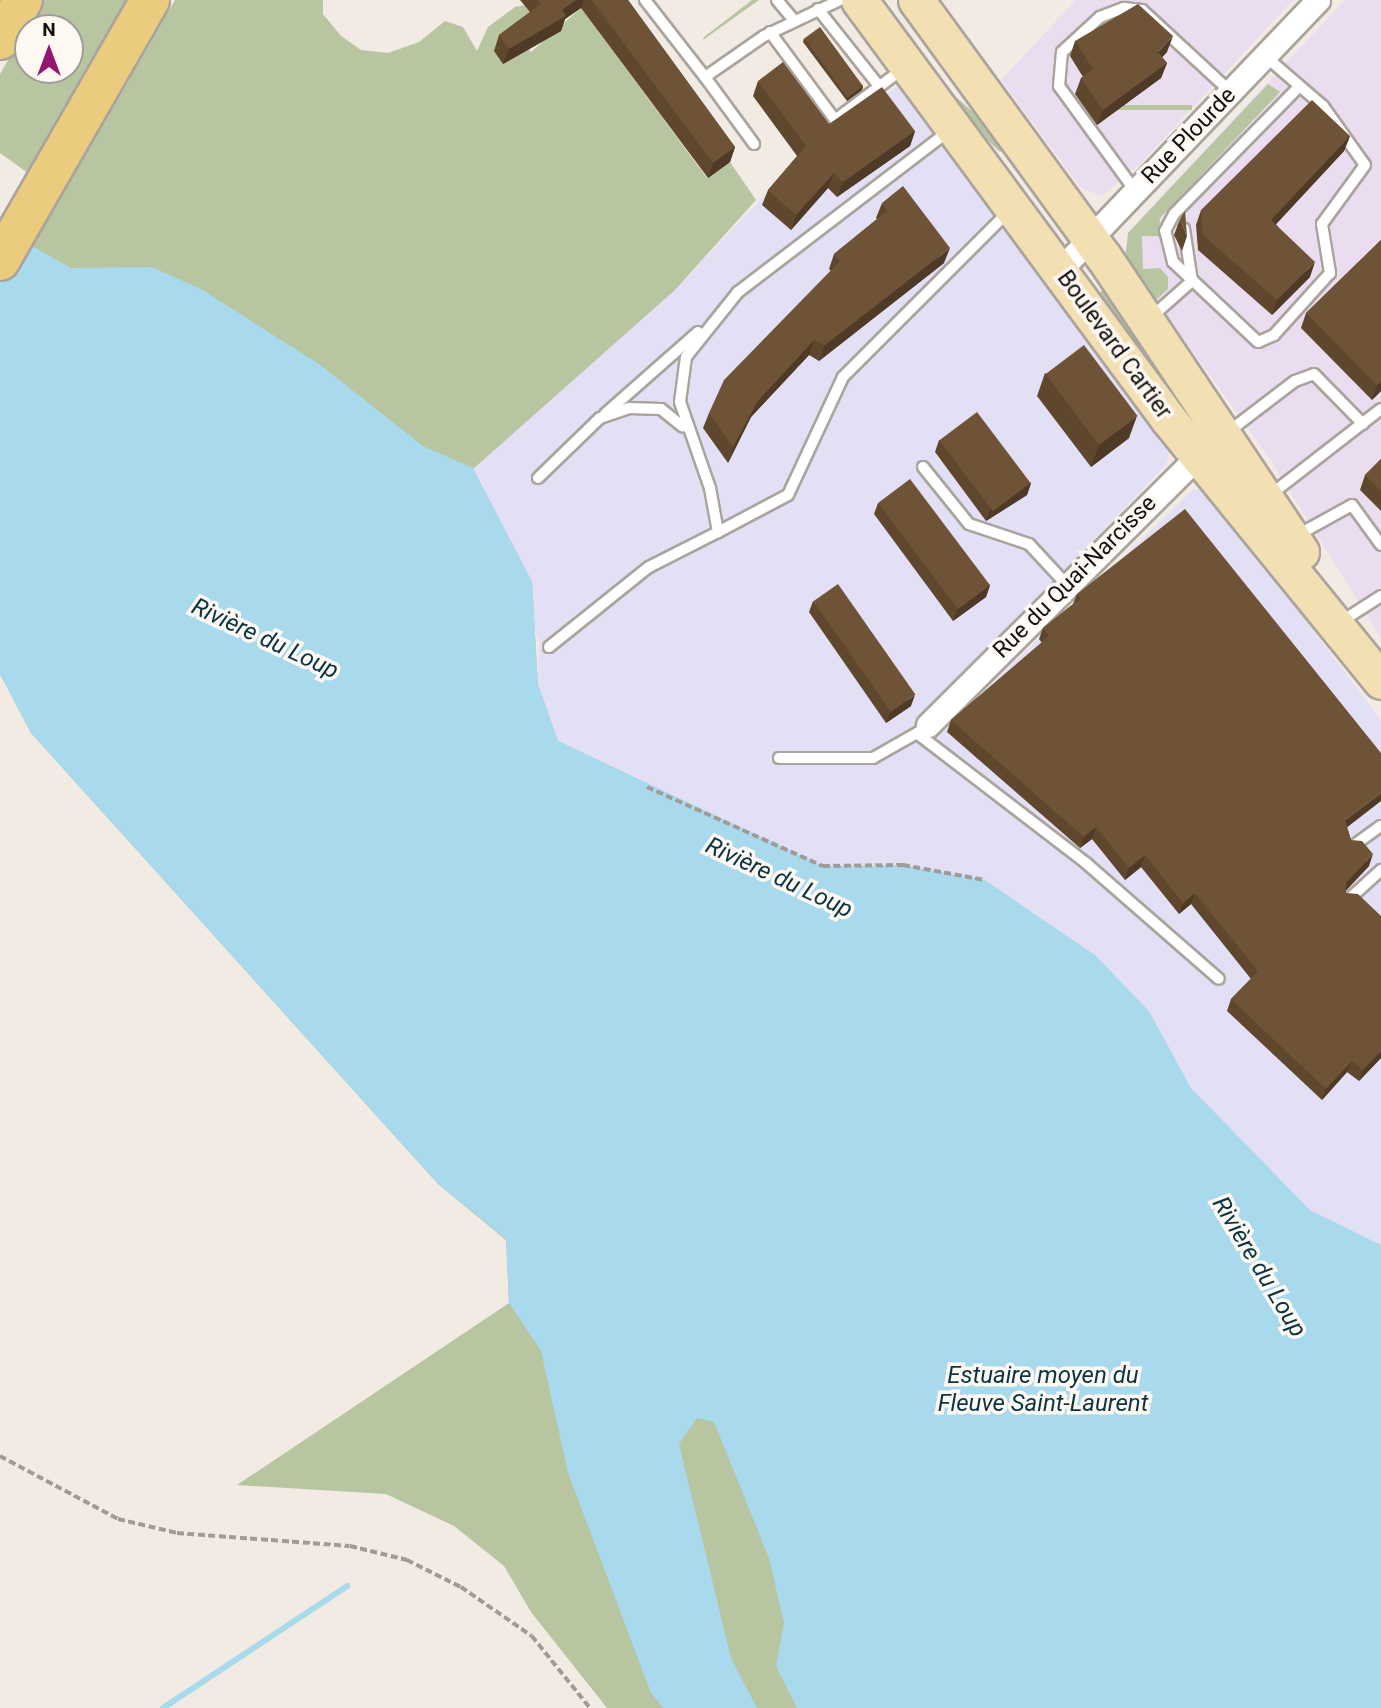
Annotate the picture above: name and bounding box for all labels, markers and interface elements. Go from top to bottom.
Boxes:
north arrow [14,14,84,84]
text: N [42,18,56,41]
street label: Rue Plourde [1136,82,1242,190]
street label: Boulevard Cartier [1051,266,1177,424]
street label: Rue du Quai-Narcisse [988,490,1162,664]
water label: Rivière du Loup [187,592,343,686]
water label: Rivière du Loup [701,831,857,925]
water label: Rivière du Loup [1206,1192,1312,1342]
water label: Estuaire moyen du Fleuve Saint-Laurent [938,1362,1148,1418]

